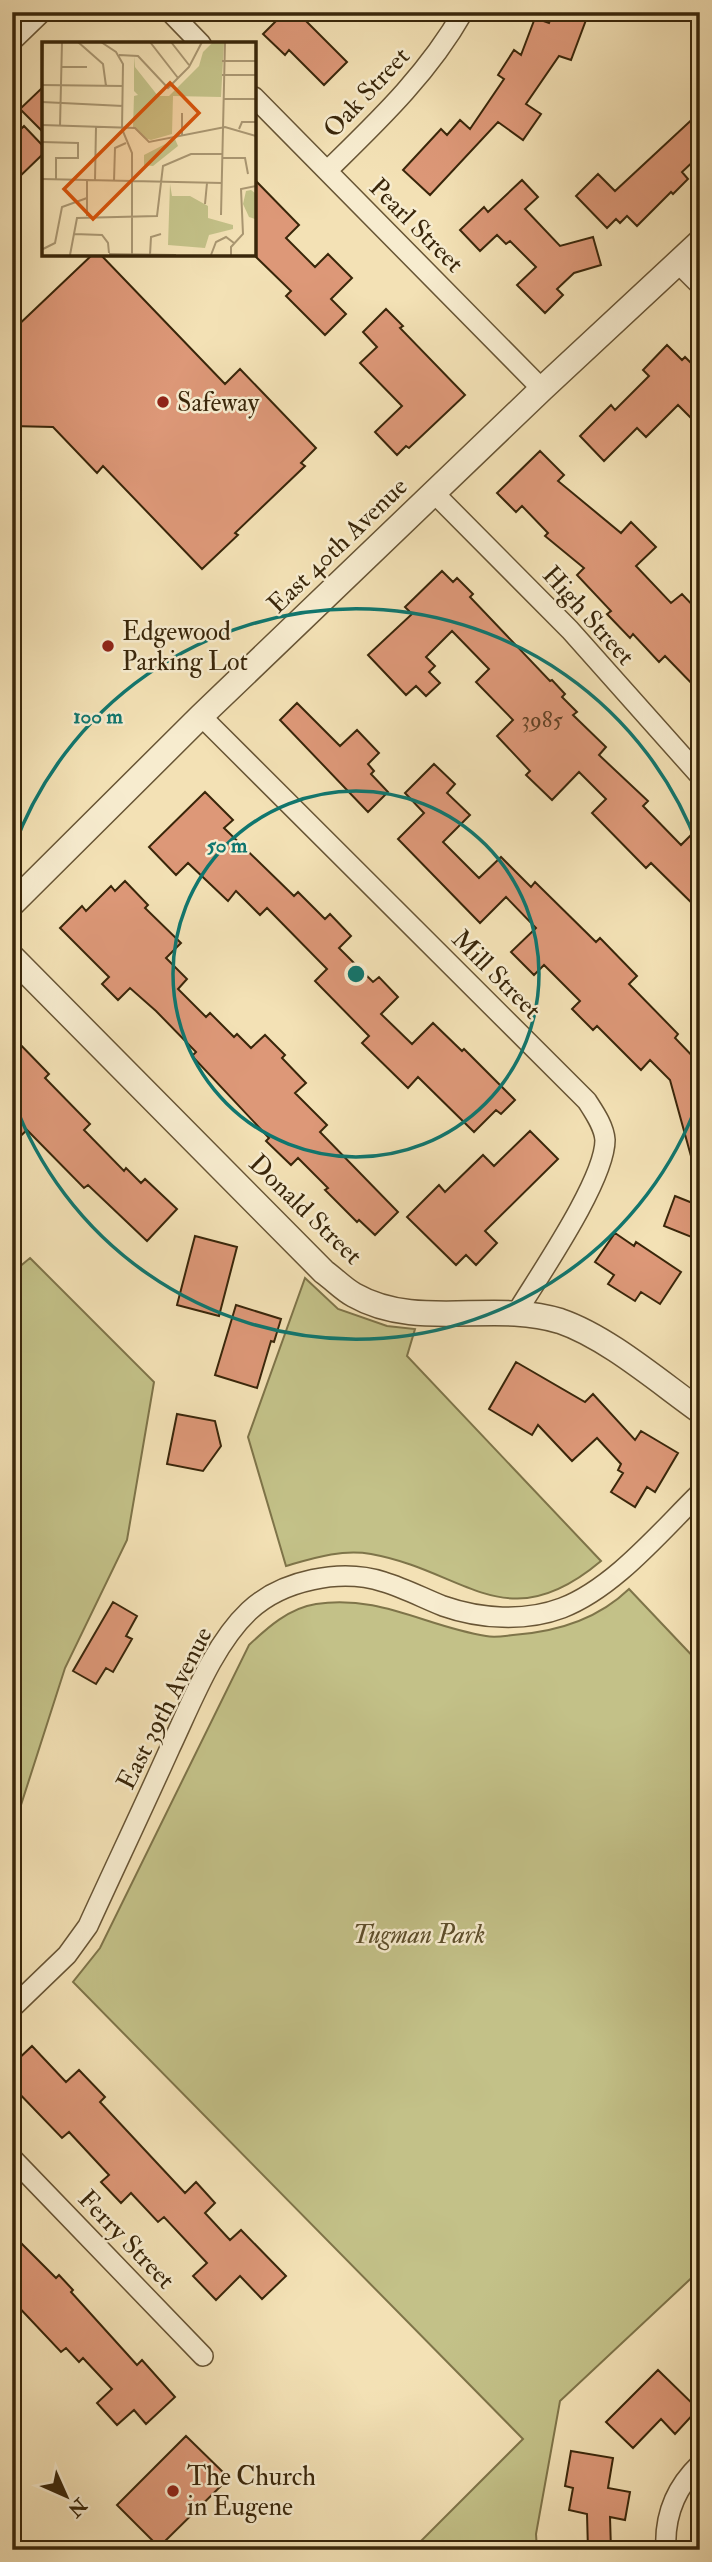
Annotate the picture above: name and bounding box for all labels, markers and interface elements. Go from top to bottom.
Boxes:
street label: Oak Street [317,41,417,145]
inset map [42,42,256,256]
street label: Pearl Street [362,172,470,280]
place label: Safeway [177,387,260,419]
marker: Safeway [155,394,171,410]
street label: East 40th Avenue [261,471,414,621]
street label: High Street [535,559,641,672]
place label: Edgewood Parking Lot [122,616,248,678]
marker: Edgewood Parking Lot [100,638,116,654]
text: 100 m [73,703,124,730]
house number: 3985 [521,705,563,734]
text: 50 m [207,832,248,859]
street label: Mill Street [445,923,548,1026]
centre of rings [344,962,368,986]
street label: Donald Street [242,1148,369,1272]
street label: East 39th Avenue [110,1622,220,1795]
park label: Tugman Park [353,1919,485,1951]
street label: Ferry Street [71,2183,181,2296]
north arrow [32,2460,102,2530]
place label: The Church in Eugene [187,2461,316,2523]
marker: The Church in Eugene [165,2483,181,2499]
text: N [62,2492,93,2523]

